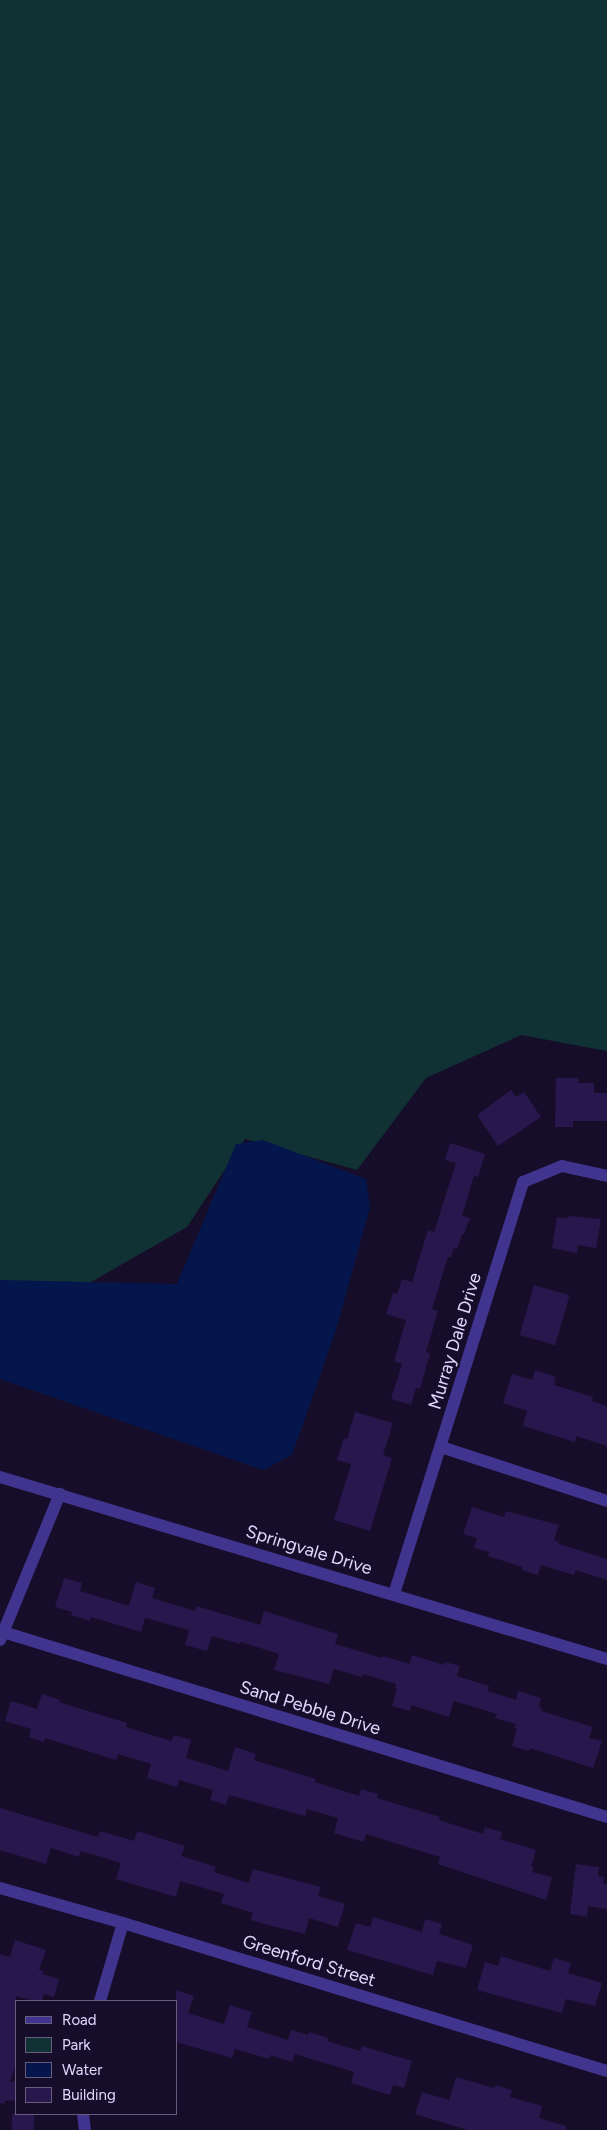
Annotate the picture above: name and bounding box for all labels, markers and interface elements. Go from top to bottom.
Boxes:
street label: Murray Dale Drive [424,1270,486,1412]
street label: Springvale Drive [243,1521,375,1579]
street label: Sand Pebble Drive [237,1676,383,1740]
street label: Greenford Street [240,1931,378,1991]
legend [15,2000,178,2115]
text: Road [62,2011,97,2029]
text: Park [62,2036,91,2054]
text: Water [62,2061,102,2079]
text: Building [62,2086,116,2104]

